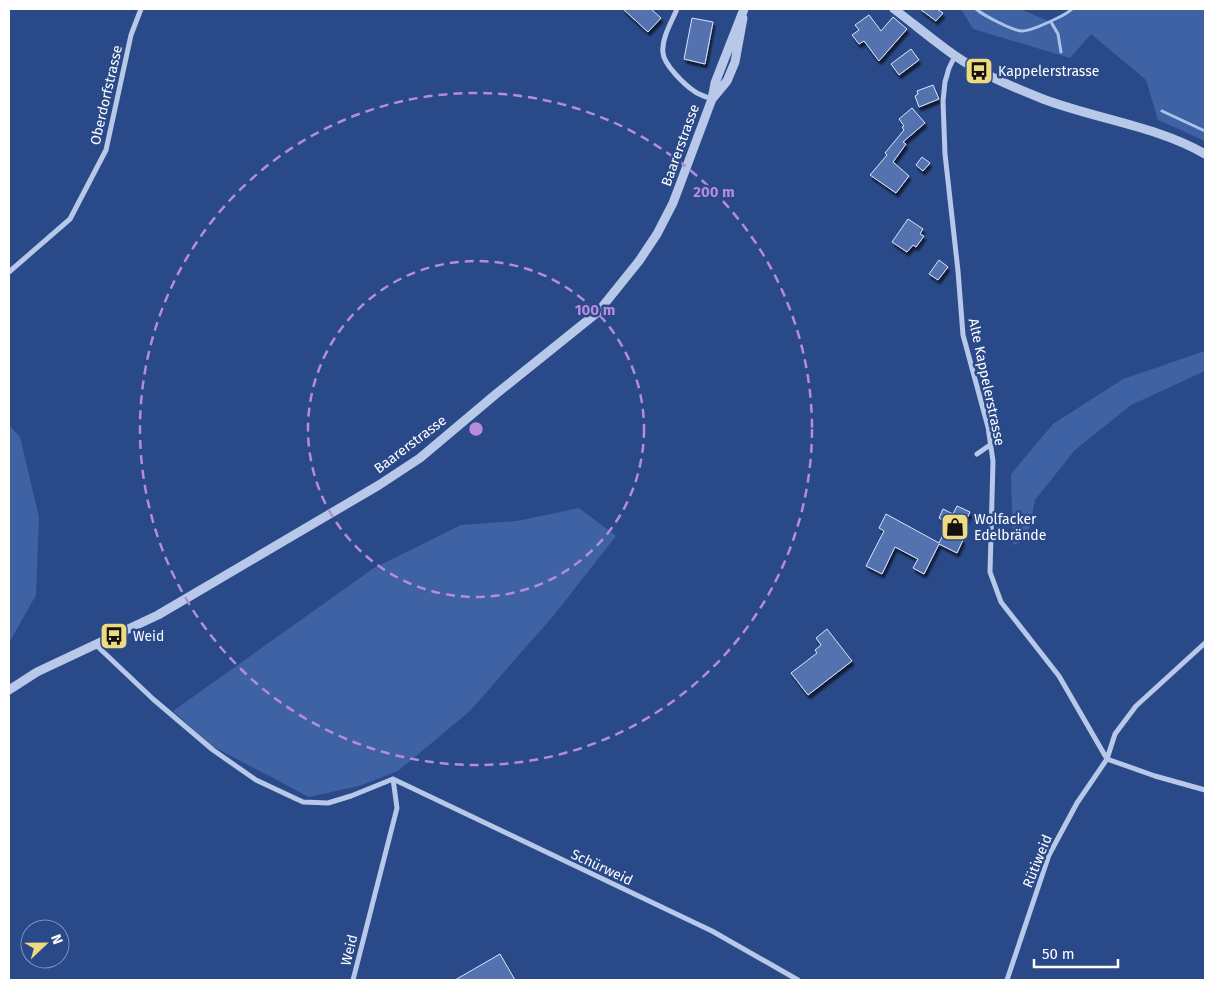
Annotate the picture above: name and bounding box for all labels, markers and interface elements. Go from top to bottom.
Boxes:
street label: Oberdorfstrasse [87,44,126,147]
bus stop icon: Kappelerstrasse [964,56,994,86]
place label: Kappelerstrasse [998,63,1099,80]
street label: Baarerstrasse [658,102,703,188]
text: 200 m [693,183,735,201]
text: 100 m [575,301,615,319]
street label: Alte Kappelerstrasse [965,317,1008,447]
street label: Baarerstrasse [371,412,450,477]
centre of rings [467,420,485,438]
place label: Wolfacker Edelbrände [974,511,1046,544]
shop icon: Wolfacker Edelbrände [940,512,970,542]
bus stop icon: Weid [99,621,129,651]
place label: Weid [133,628,164,645]
street label: Rütiweid [1019,832,1056,890]
street label: Schürweid [568,846,635,889]
north arrow [20,919,70,969]
text: N [47,932,66,947]
street label: Weid [337,933,362,967]
scale bar [1034,936,1118,968]
text: 50 m [1042,945,1075,963]

